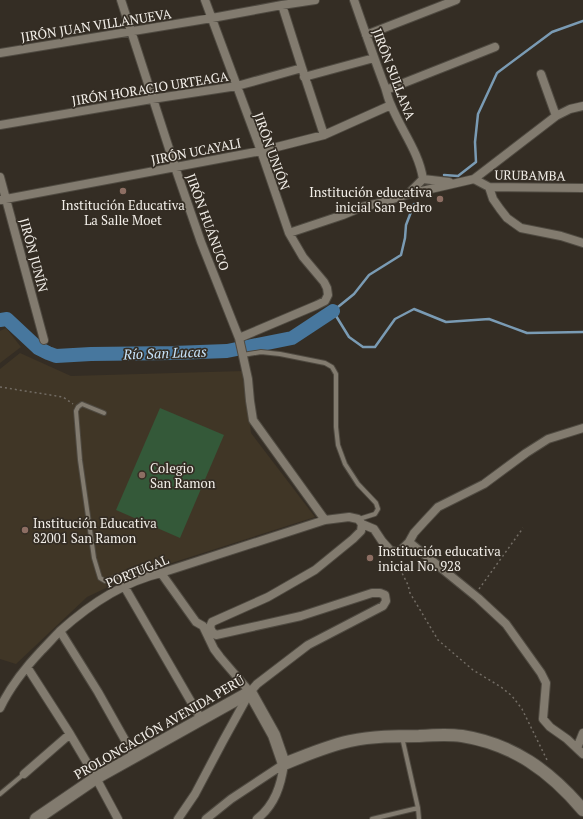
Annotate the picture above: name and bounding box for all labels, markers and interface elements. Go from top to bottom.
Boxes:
street label: JIRÓN JUAN VILLANUEVA [19,4,173,46]
street label: JIRÓN SULLANA [368,26,420,122]
street label: JIRÓN HORACIO URTEAGA [70,67,230,109]
street label: JIRÓN UNIÓN [250,110,294,193]
street label: JIRÓN UCAYALI [149,133,243,169]
street label: URUBAMBA [494,165,566,185]
street label: JIRÓN HUÁNUCO [182,171,234,273]
place label: Institución educativa inicial San Pedro [309,183,432,216]
marker: Institución Educativa La Salle Moet [118,186,128,196]
marker: Institución educativa inicial San Pedro [435,194,445,204]
place label: Institución Educativa La Salle Moet [61,196,185,229]
street label: JIRÓN JUNÍN [15,216,53,294]
water label: Río San Lucas [122,342,207,363]
place label: Colegio San Ramon [150,459,216,492]
marker: Colegio San Ramon [137,470,147,480]
place label: Institución Educativa 82001 San Ramon [33,514,157,547]
marker: Institución Educativa 82001 San Ramon [20,525,30,535]
place label: Institución educativa inicial No. 928 [378,542,501,575]
street label: PORTUGAL [103,550,171,592]
marker: Institución educativa inicial No. 928 [365,553,375,563]
street label: PROLONGACIÓN AVENIDA PERÚ [70,671,248,783]

